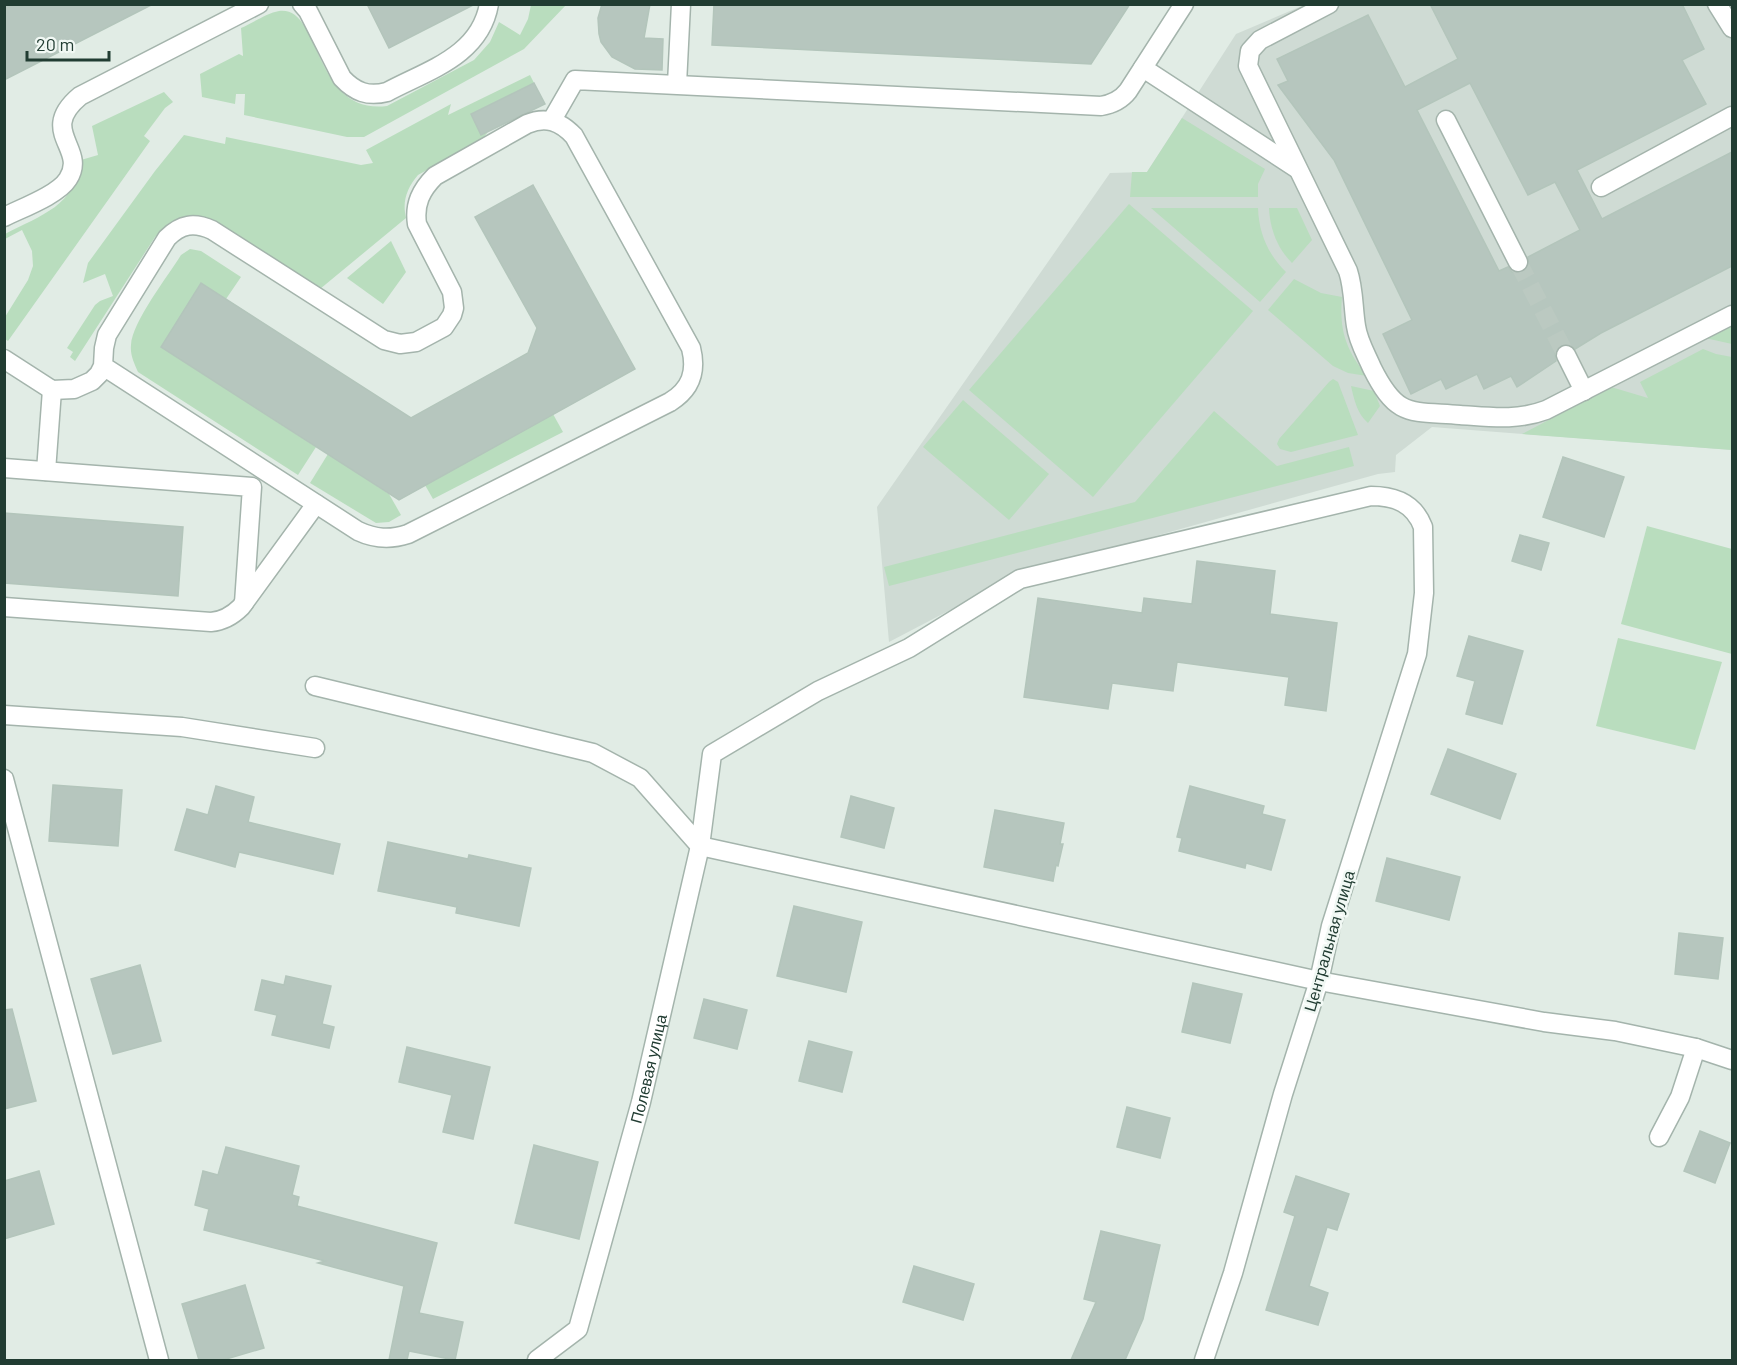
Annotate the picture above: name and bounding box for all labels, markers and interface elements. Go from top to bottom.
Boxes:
scale bar [27,24,110,62]
text: 20 m [36,33,74,55]
street label: Центральная улица [1299,868,1358,1014]
street label: Полевая улица [626,1012,670,1125]

